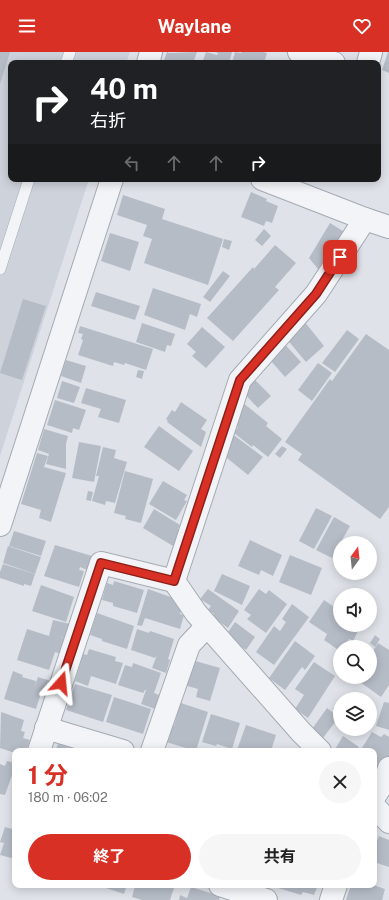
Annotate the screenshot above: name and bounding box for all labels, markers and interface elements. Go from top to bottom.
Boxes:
icon: menu [16,15,38,37]
icon: heart [351,15,373,37]
text: Waylane [158,16,231,37]
text: 40 m [90,72,158,105]
icon: right [24,76,76,128]
text: 右折 [90,110,126,131]
icon: left [121,152,143,174]
icon: ahead [163,152,185,174]
icon: ahead [205,152,227,174]
icon: right [247,152,269,174]
pin [323,240,357,274]
icon: arrive [329,246,351,268]
north arrow [333,536,377,580]
map controls [333,536,377,736]
button: sound [333,588,377,632]
button: search [333,640,377,684]
position arrow [40,662,82,704]
button: layers [333,692,377,736]
text: 1 分 [28,761,68,789]
button: close [319,761,361,803]
text: 180 m · 06:02 [28,790,108,805]
button: 終了 [28,834,191,880]
button: 共有 [199,834,361,880]

